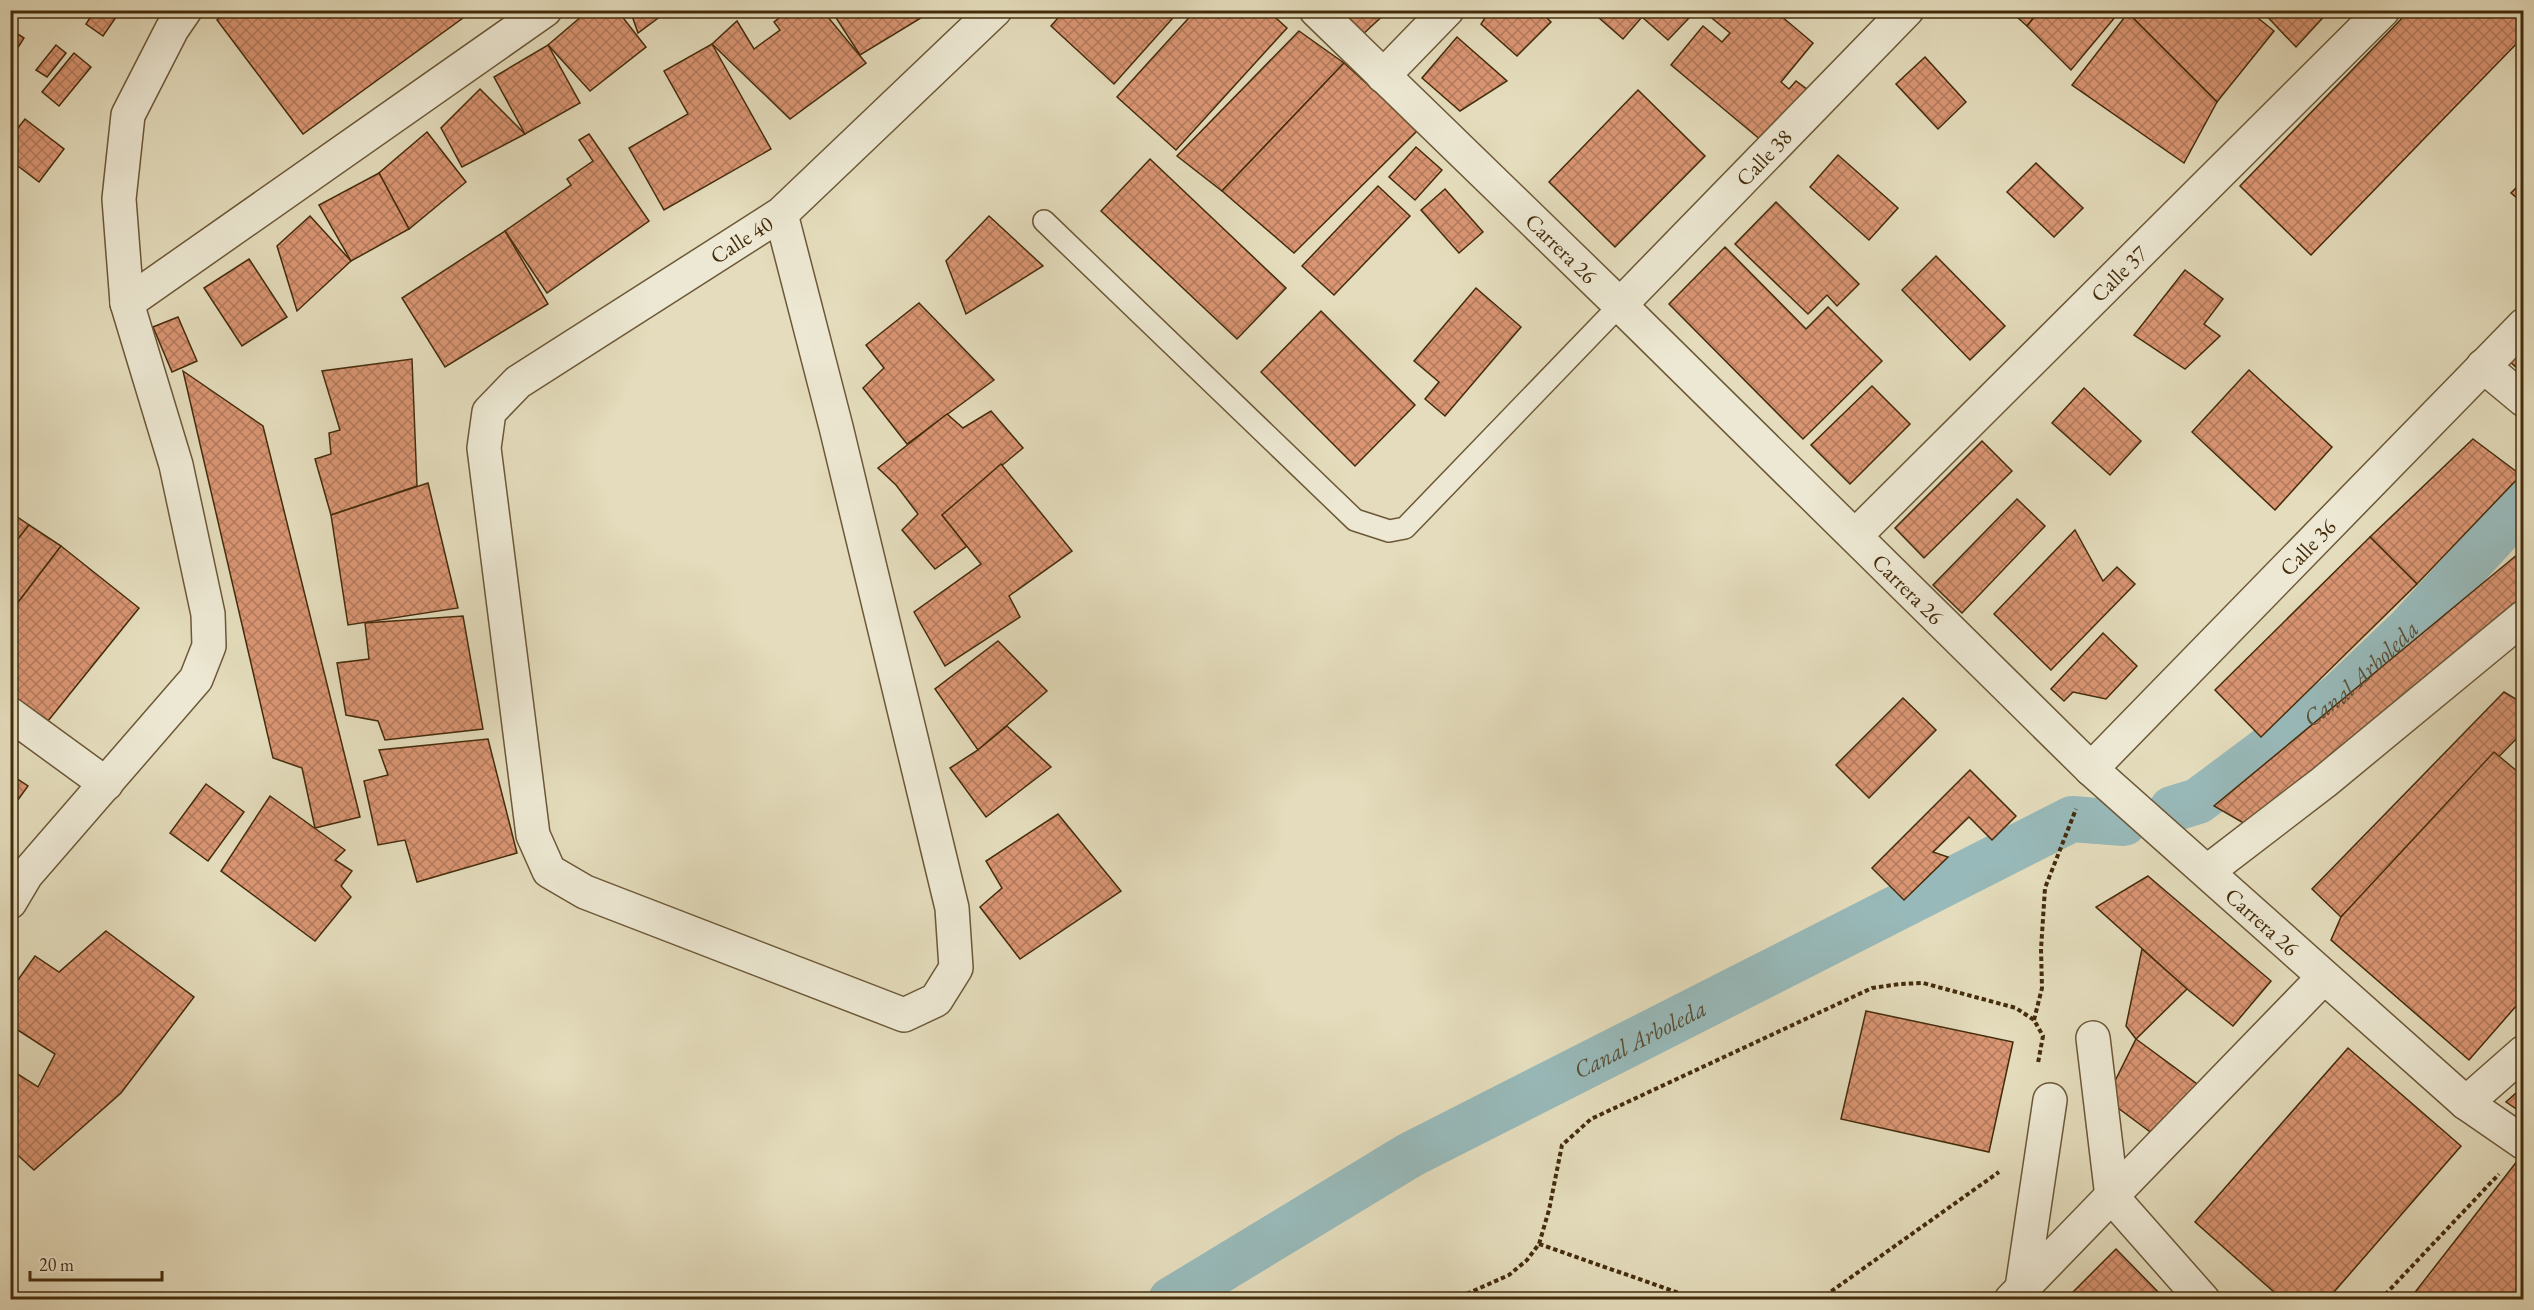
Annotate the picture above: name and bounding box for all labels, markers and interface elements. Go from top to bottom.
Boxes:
street label: Calle 38 [1729,122,1798,192]
street label: Carrera 26 [1519,207,1604,290]
street label: Calle 40 [704,208,779,270]
street label: Calle 37 [2084,238,2154,308]
street label: Calle 36 [2273,512,2342,582]
street label: Carrera 26 [1866,547,1950,631]
water label: Canal Arboleda [2296,614,2425,733]
street label: Carrera 26 [2219,881,2306,962]
water label: Canal Arboleda [1568,992,1711,1085]
scale bar [30,1244,162,1282]
text: 20 m [39,1253,74,1276]

